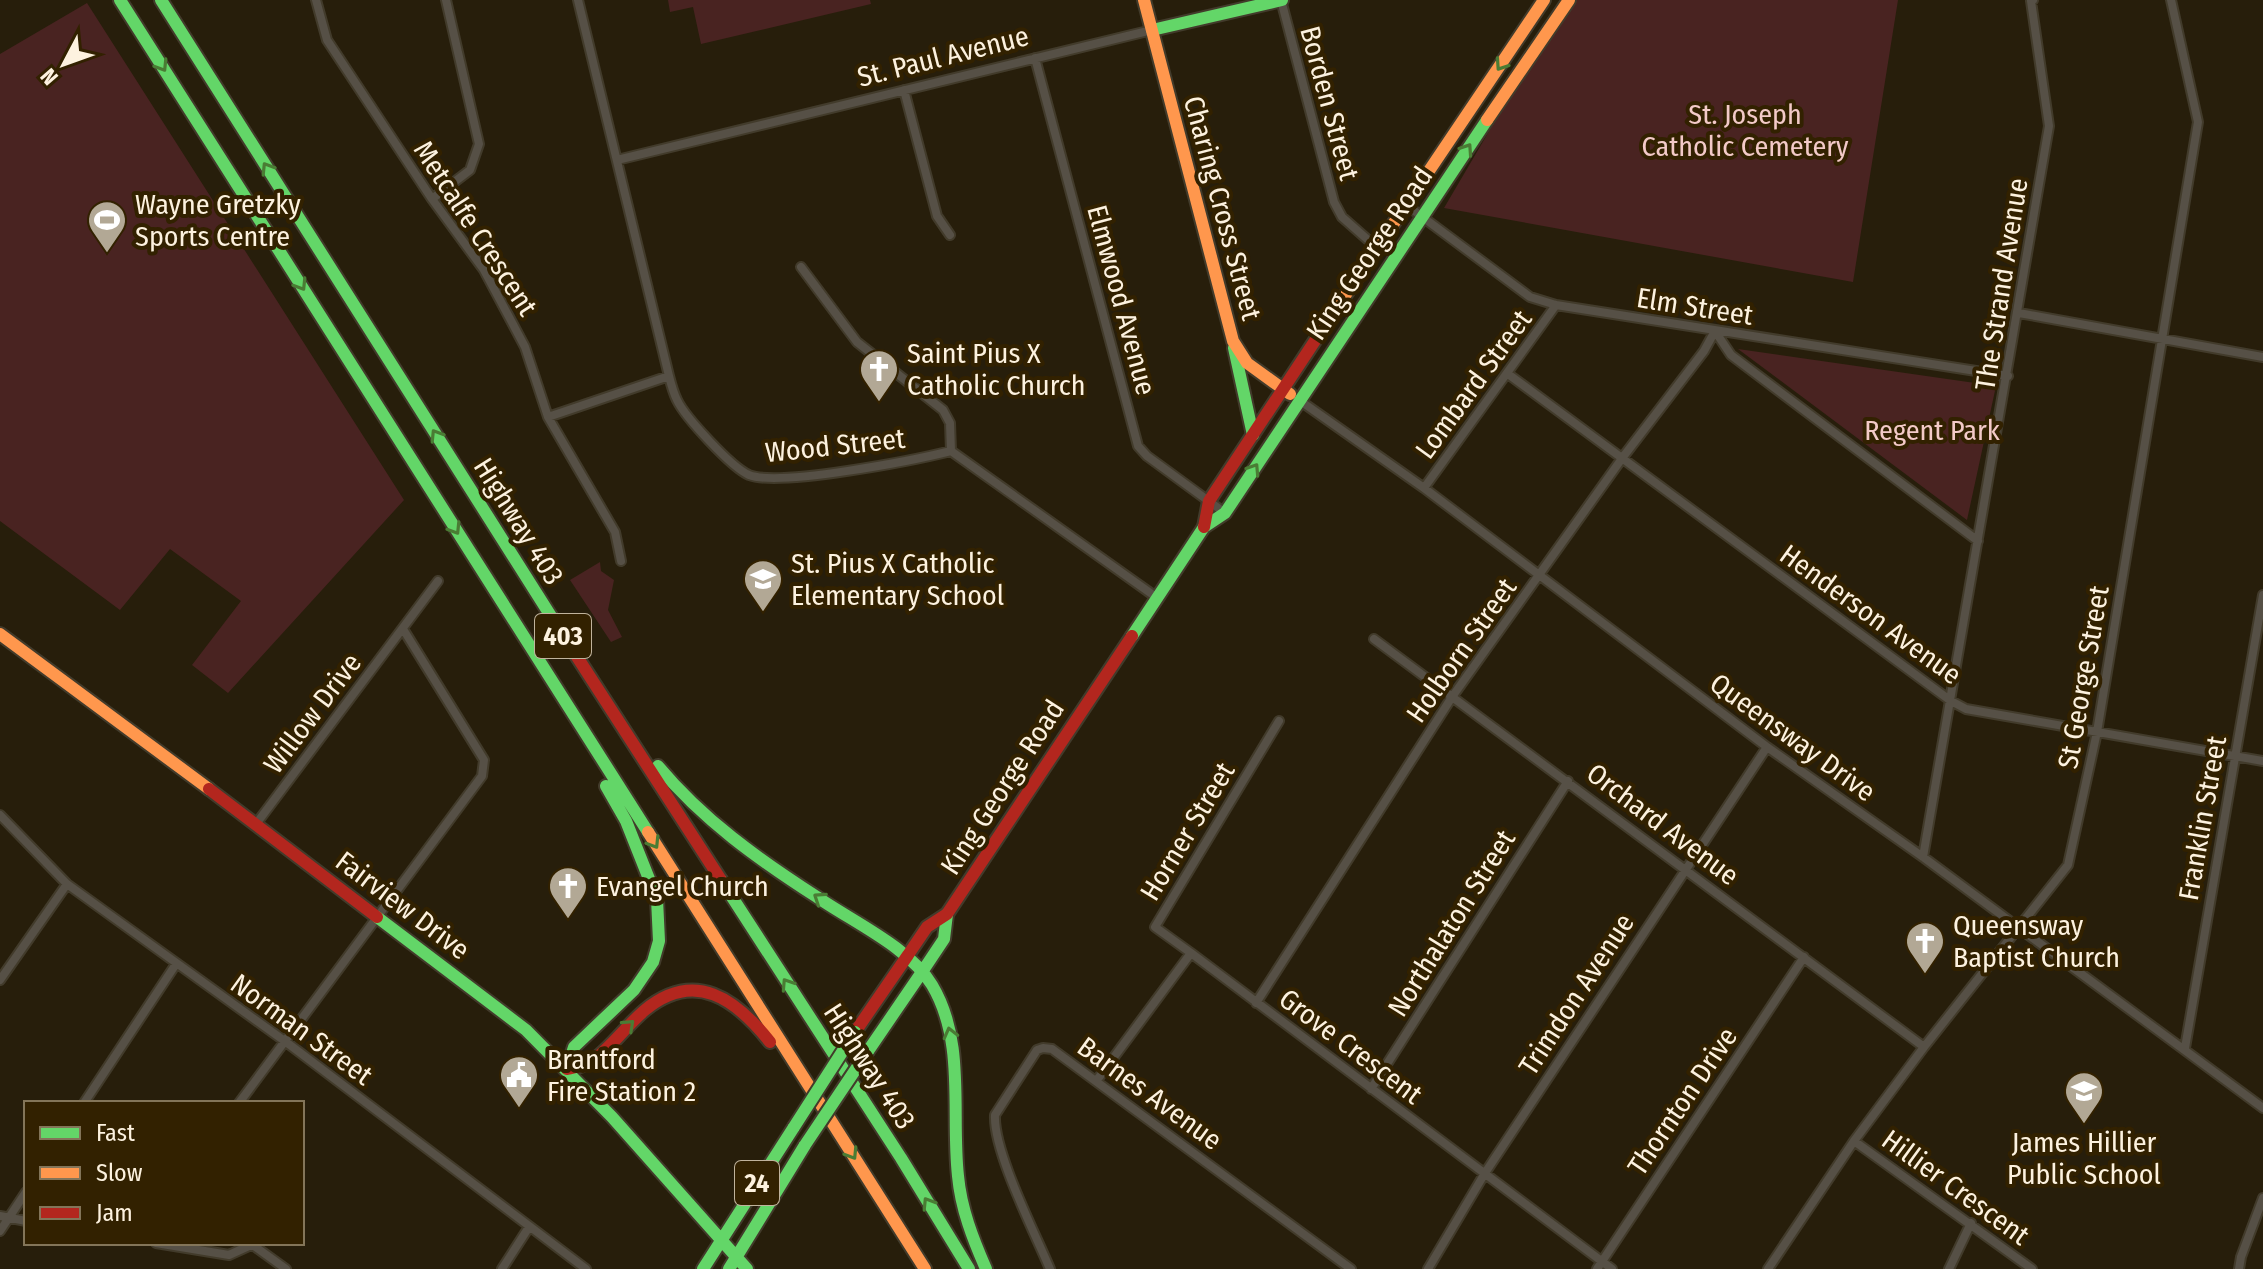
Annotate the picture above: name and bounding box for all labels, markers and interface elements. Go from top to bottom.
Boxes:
street label: St. Paul Avenue [854,19,1032,94]
street label: Borden Street [1293,23,1366,185]
north arrow [24,24,104,104]
one-way arrow [1495,56,1510,70]
one-way arrow [152,57,167,72]
text: N [35,63,64,91]
street label: Charing Cross Street [1177,93,1268,324]
park label: St. Joseph Catholic Cemetery [1641,98,1849,163]
street label: Metcalfe Crescent [407,135,545,322]
one-way arrow [1457,144,1472,158]
street label: King George Road [1299,161,1439,346]
one-way arrow [262,162,277,176]
street label: The Strand Avenue [1968,176,2035,392]
place label: Wayne Gretzky Sports Centre [135,188,301,253]
sports icon: Wayne Gretzky Sports Centre [86,199,128,254]
street label: Elmwood Avenue [1080,201,1163,399]
one-way arrow [291,277,306,291]
street label: Elm Street [1634,281,1756,332]
street label: Lombard Street [1408,303,1539,465]
place label: Saint Pius X Catholic Church [907,337,1085,402]
church icon: Saint Pius X Catholic Church [858,348,900,403]
park label: Regent Park [1864,414,2001,447]
street label: Wood Street [763,422,908,469]
one-way arrow [431,429,446,443]
street label: Highway 403 [467,452,570,591]
one-way arrow [1244,463,1259,478]
one-way arrow [446,520,461,534]
street label: Henderson Avenue [1774,538,1968,691]
place label: St. Pius X Catholic Elementary School [791,547,1004,612]
school or university icon: St. Pius X Catholic Elementary School [742,558,784,613]
street label: Holborn Street [1400,571,1524,729]
street label: St George Street [2051,582,2116,771]
road number: 403 [535,614,591,658]
street label: Willow Drive [257,647,368,780]
street label: Queensway Drive [1704,666,1882,808]
street label: King George Road [934,694,1071,881]
street label: Franklin Street [2172,732,2233,903]
street label: Horner Street [1133,755,1242,906]
street label: Orchard Avenue [1580,757,1745,892]
street label: Northalaton Street [1381,823,1522,1023]
one-way arrow [645,834,660,849]
street label: Fairview Drive [329,844,476,966]
church icon: Evangel Church [547,865,589,920]
place label: Evangel Church [596,870,769,903]
one-way arrow [813,893,828,908]
street label: Trimdon Avenue [1512,907,1641,1081]
place label: Queensway Baptist Church [1953,909,2120,974]
church icon: Queensway Baptist Church [1904,920,1946,975]
street label: Norman Street [224,967,380,1092]
one-way arrow [782,978,797,993]
street label: Grove Crescent [1273,982,1429,1111]
street label: Highway 403 [817,997,922,1135]
one-way arrow [620,1020,634,1035]
street label: Thornton Drive [1621,1021,1744,1181]
one-way arrow [942,1026,959,1040]
street label: Barnes Avenue [1071,1030,1228,1157]
place label: Brantford Fire Station 2 [547,1043,696,1108]
public building icon: Brantford Fire Station 2 [498,1054,540,1109]
school or university icon: James Hillier Public School [2063,1070,2105,1125]
legend [24,1101,304,1245]
text: Fast [96,1119,135,1147]
street label: Hillier Crescent [1876,1123,2036,1252]
place label: James Hillier Public School [2007,1126,2161,1191]
one-way arrow [843,1146,858,1160]
text: Slow [96,1159,143,1187]
road number: 24 [735,1161,779,1205]
one-way arrow [923,1197,938,1211]
text: Jam [96,1199,133,1227]

